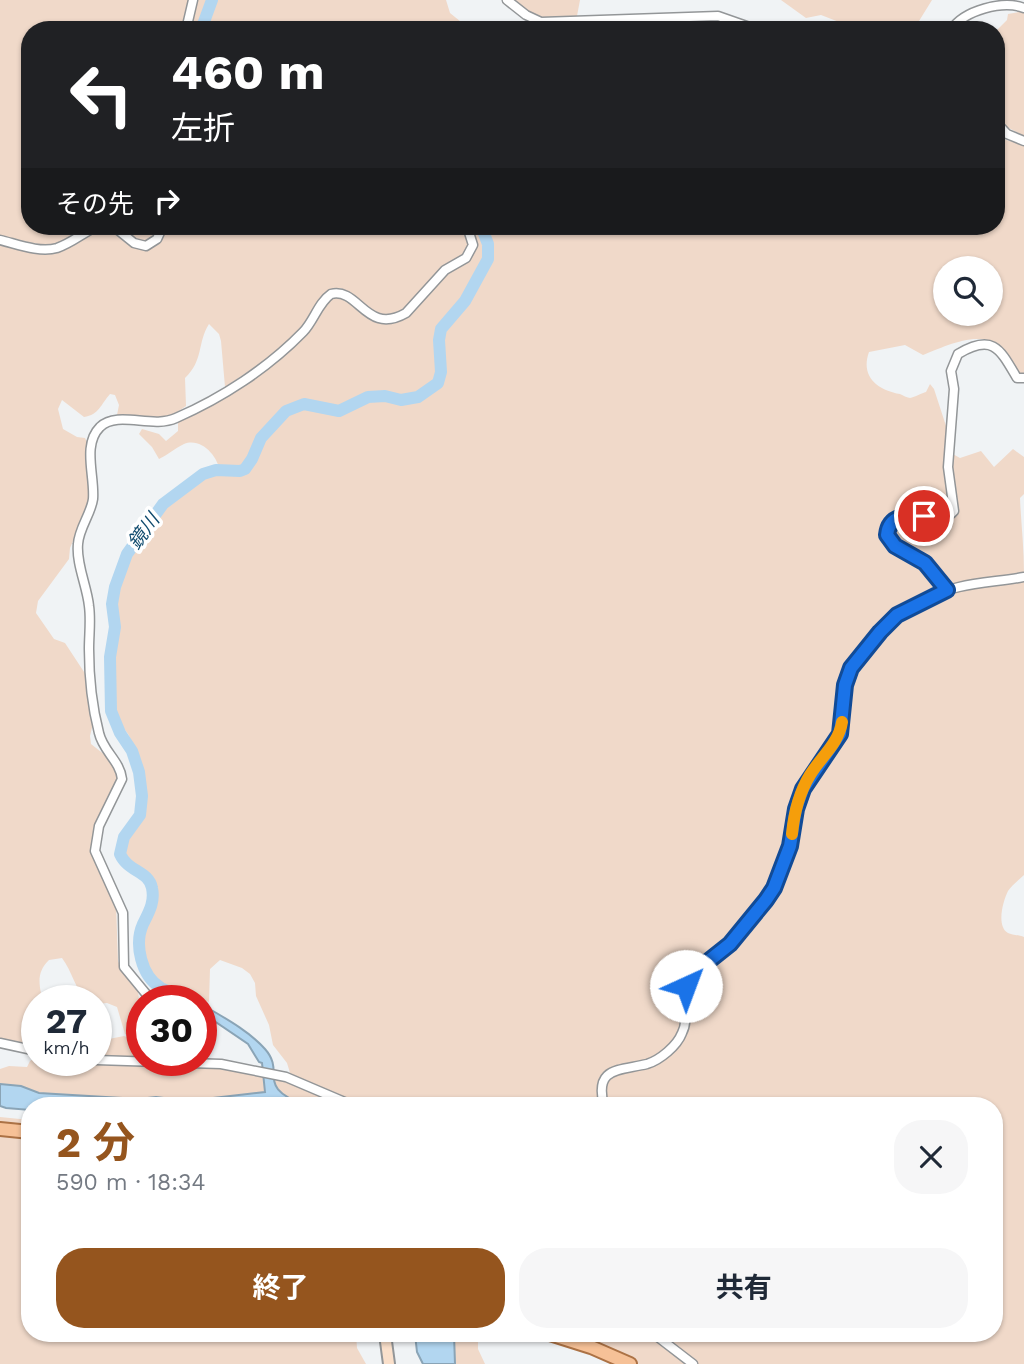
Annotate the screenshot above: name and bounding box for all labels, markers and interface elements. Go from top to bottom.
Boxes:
text: 460 m [171,43,325,101]
icon: left [56,49,147,140]
text: 左折 [171,109,235,147]
icon: right [148,182,186,220]
text: その先 [56,189,134,219]
map controls [933,256,1003,326]
button: search [933,256,1003,326]
pin [894,486,954,546]
icon: arrive [905,497,943,535]
water label: 鏡川 [123,508,165,553]
position arrow [649,949,723,1023]
speed limit sign: 30 [126,985,217,1076]
text: 27 [46,1000,87,1042]
text: km/h [43,1037,90,1058]
text: 2 分 [56,1118,135,1167]
button: close [894,1120,968,1194]
text: 590 m · 18:34 [56,1169,205,1196]
button: 終了 [56,1248,505,1328]
button: 共有 [519,1248,968,1328]

